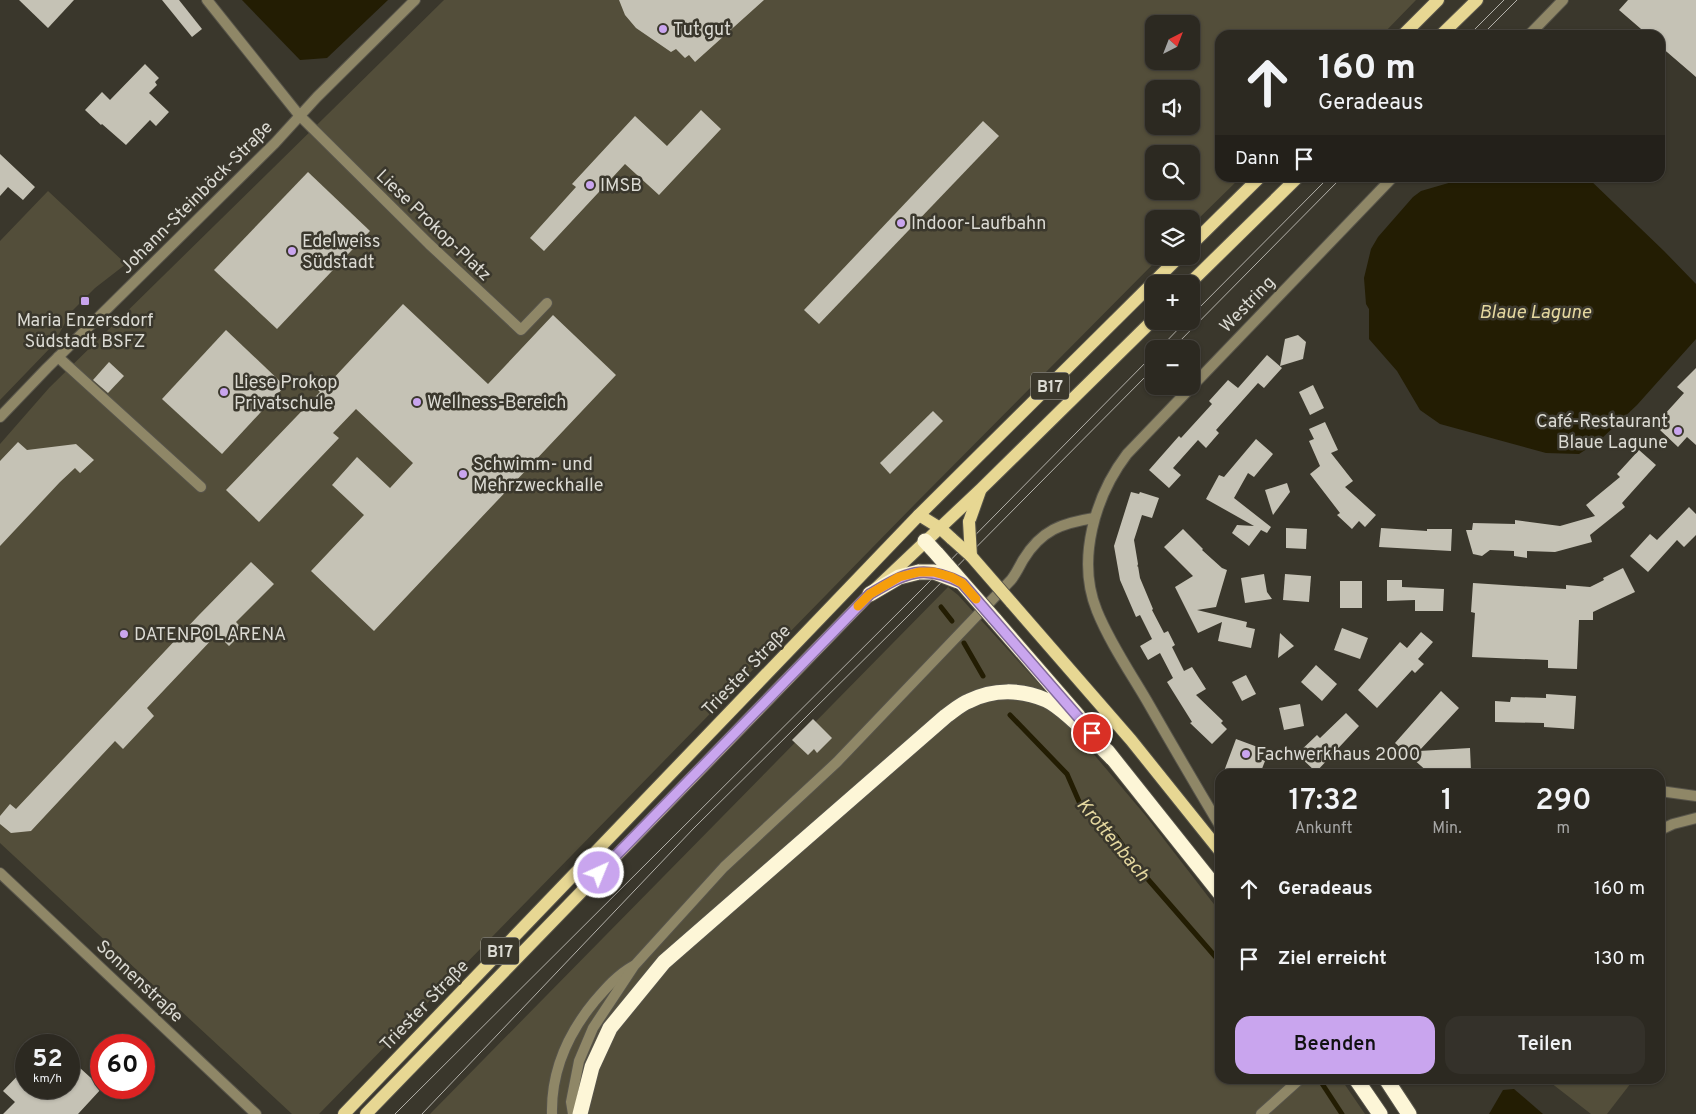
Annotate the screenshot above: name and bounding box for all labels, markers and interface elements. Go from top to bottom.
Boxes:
north arrow [1145,15,1200,70]
map controls [1145,15,1200,395]
place label: Tut gut [673,19,731,42]
marker: Tut gut [657,23,669,35]
text: 160 m [1318,47,1416,91]
icon: ahead [1235,50,1300,115]
button: sound [1145,80,1200,135]
text: Geradeaus [1318,90,1424,117]
street label: Johann-Steinböck-Straße [116,117,278,279]
button: search [1145,145,1200,200]
icon: arrive [1290,145,1318,173]
text: Dann [1235,147,1280,171]
street label: Liese Prokop-Platz [370,165,495,287]
place label: IMSB [600,175,642,198]
marker: IMSB [584,179,596,191]
button: layers [1145,210,1200,265]
place label: Indoor-Laufbahn [911,213,1047,236]
marker: Indoor-Laufbahn [895,217,907,229]
place label: Edelweiss Südstadt [302,231,381,275]
marker: Edelweiss Südstadt [286,245,298,257]
street label: Westring [1215,272,1281,338]
button: + [1145,275,1200,330]
marker: Maria Enzersdorf Südstadt BSFZ [79,295,91,307]
water label: Blaue Lagune [1479,301,1591,325]
place label: Maria Enzersdorf Südstadt BSFZ [17,310,153,354]
button: − [1145,340,1200,395]
place label: Liese Prokop Privatschule [234,372,337,416]
road number: B17 [1031,372,1069,400]
marker: Liese Prokop Privatschule [218,386,230,398]
place label: Wellness-Bereich [427,392,566,415]
marker: Wellness-Bereich [411,396,423,408]
place label: Café-Restaurant Blaue Lagune [1536,411,1668,455]
marker: Café-Restaurant Blaue Lagune [1672,425,1684,437]
place label: Schwimm- und Mehrzweckhalle [473,454,603,498]
marker: Schwimm- und Mehrzweckhalle [457,468,469,480]
street label: Triester Straße [698,620,796,722]
place label: DATENPOL ARENA [134,624,286,647]
marker: DATENPOL ARENA [118,628,130,640]
pin [1071,712,1113,754]
icon: arrive [1078,719,1106,747]
place label: Fachwerkhaus 2000 [1256,744,1420,767]
marker: Fachwerkhaus 2000 [1240,748,1252,760]
text: 17:32 [1289,783,1359,820]
text: 1 [1441,783,1453,820]
text: 290 [1535,783,1591,820]
water label: Krottenbach [1071,794,1155,887]
text: Ankunft [1295,819,1352,839]
text: Min. [1432,819,1462,839]
text: m [1557,819,1570,839]
position arrow [572,846,624,898]
icon: ahead [1235,875,1263,903]
text: Geradeaus [1278,877,1373,901]
text: 160 m [1594,877,1645,901]
street label: Sonnenstraße [90,936,188,1028]
road number: B17 [481,938,519,964]
icon: arrive [1235,945,1263,973]
text: Ziel erreicht [1278,947,1387,971]
text: 130 m [1594,947,1645,971]
street label: Triester Straße [376,955,474,1057]
button: Beenden [1235,1016,1435,1074]
button: Teilen [1445,1016,1645,1074]
speed limit sign: 60 [90,1034,155,1099]
text: 52 [32,1044,63,1076]
text: km/h [33,1071,62,1087]

